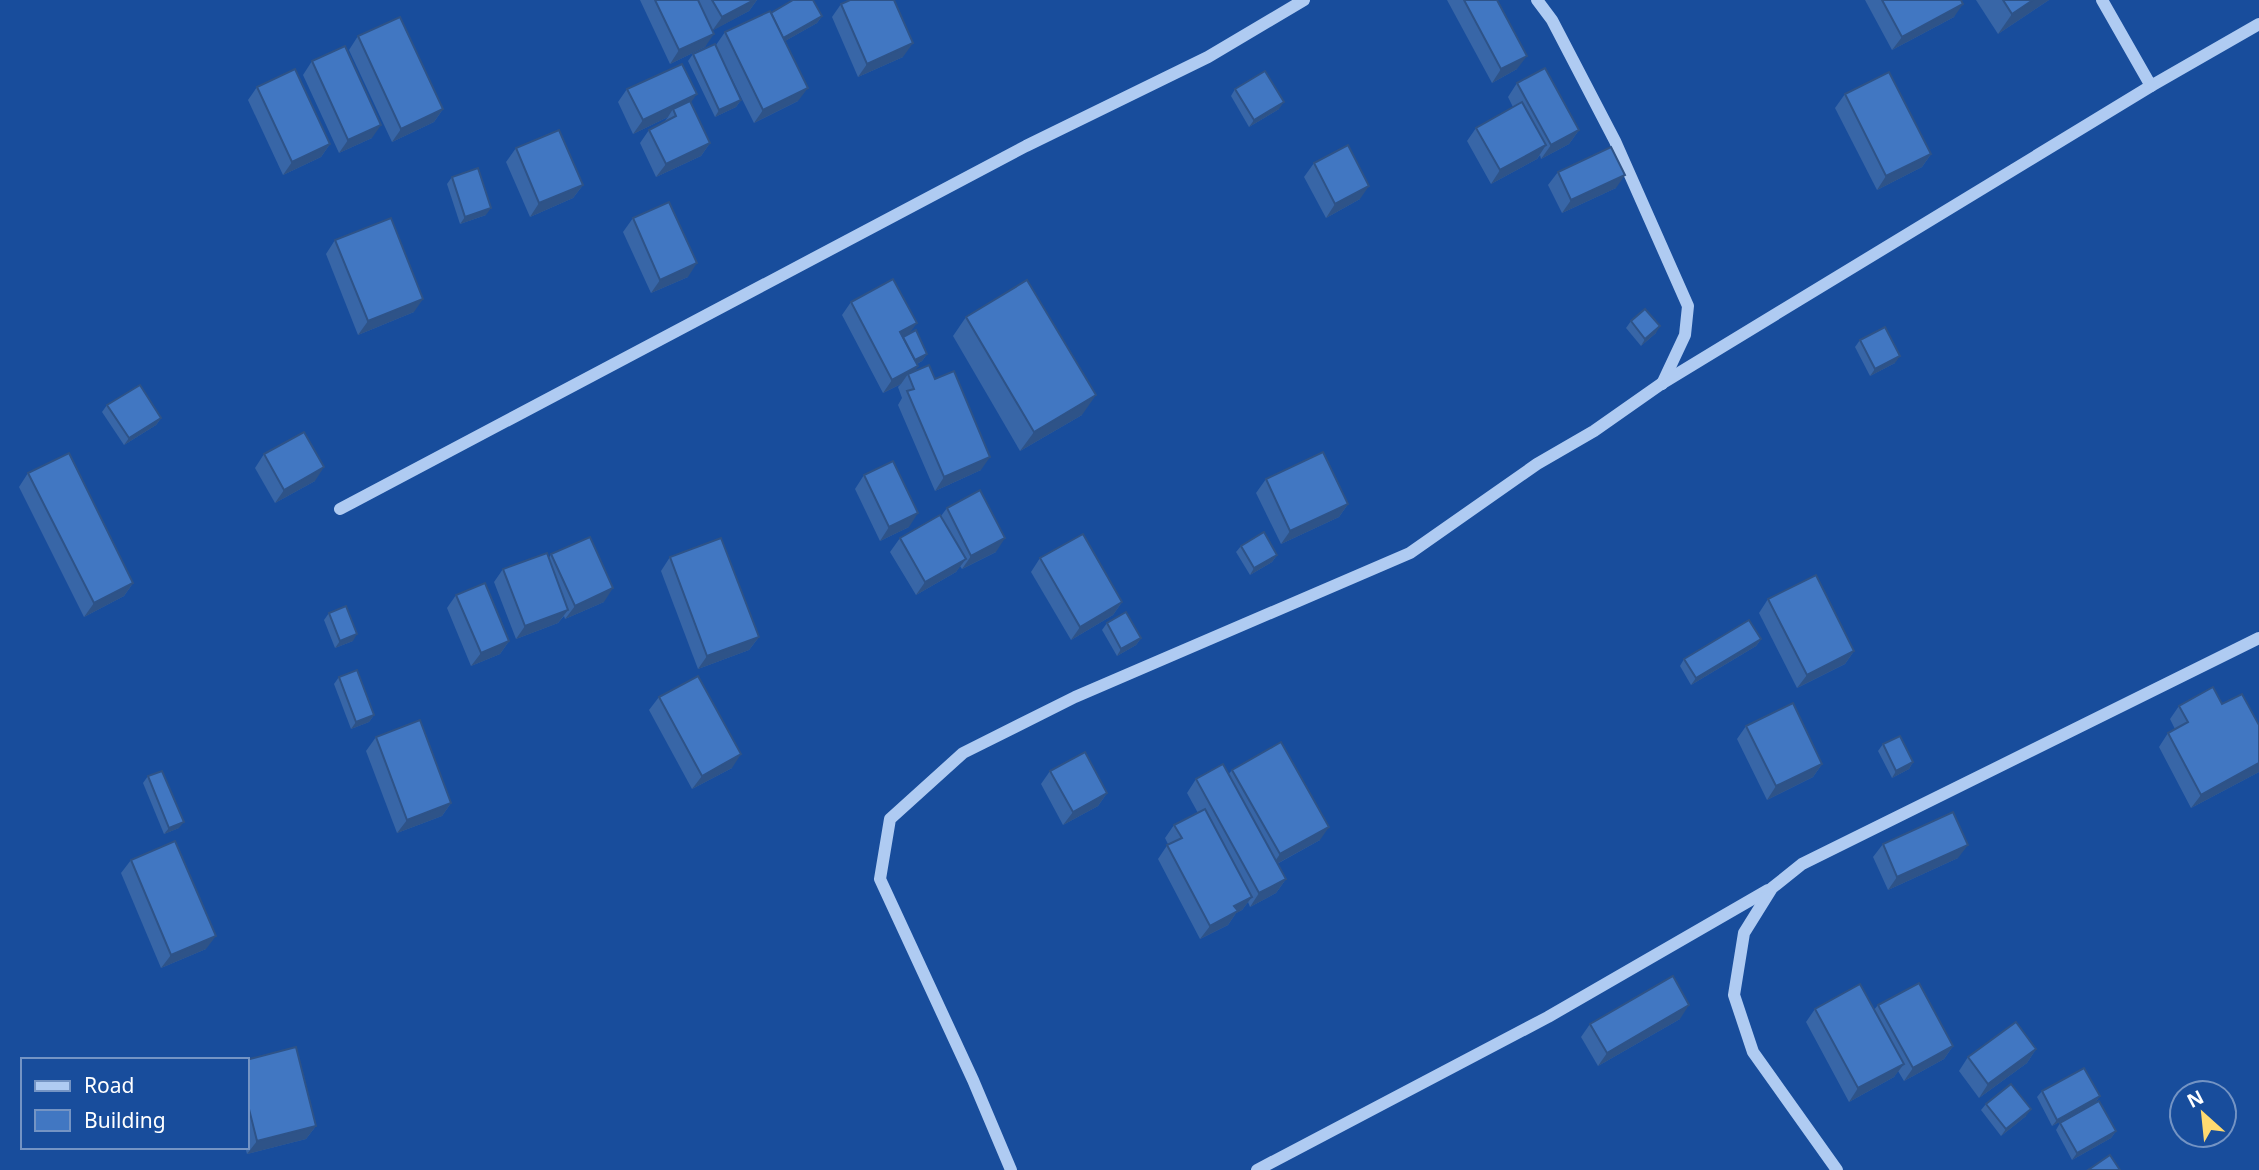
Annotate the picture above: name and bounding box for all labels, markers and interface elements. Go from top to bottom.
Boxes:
legend [21,1058,248,1149]
text: Road [84,1071,134,1099]
north arrow [2168,1079,2238,1149]
text: N [2182,1084,2208,1114]
text: Building [84,1106,166,1134]

